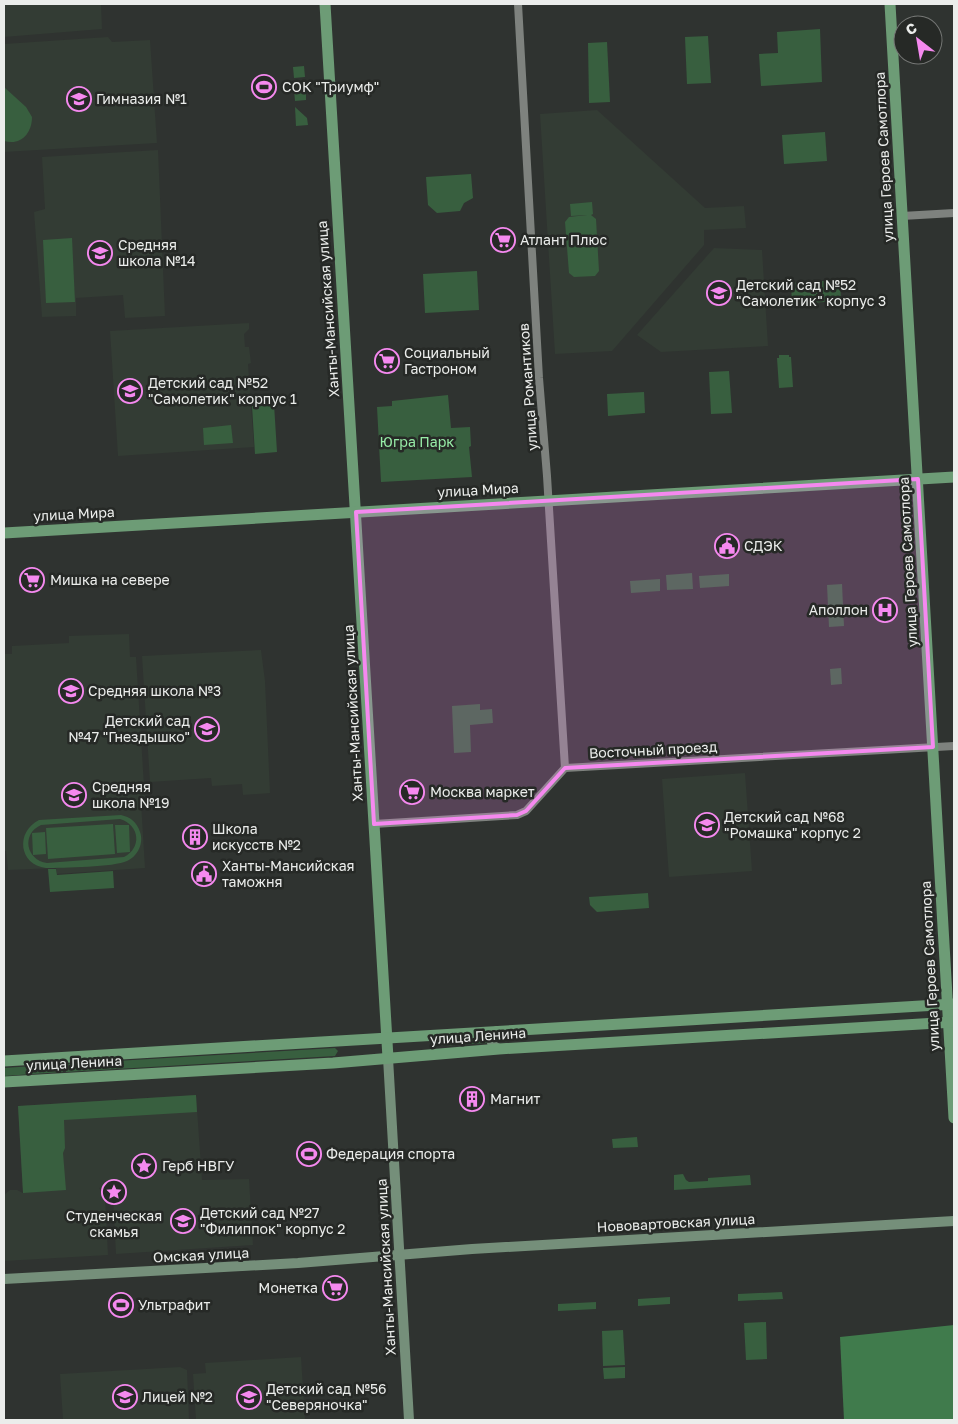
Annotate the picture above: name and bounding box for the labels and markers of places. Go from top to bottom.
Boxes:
sports icon: СОК "Триумф" [251,74,277,100]
place label: СОК "Триумф" [282,78,379,95]
school or university icon: Гимназия №1 [66,86,92,112]
place label: Гимназия №1 [96,90,187,107]
supermarket icon: Атлант Плюс [490,227,516,253]
place label: Атлант Плюс [520,231,607,248]
place label: Средняя школа №14 [118,236,196,269]
school or university icon: Средняя школа №14 [87,240,113,266]
place label: Детский сад №52 "Самолетик" корпус 3 [736,276,886,309]
school or university icon: Детский сад №52 "Самолетик" корпус 3 [706,280,732,306]
place label: Социальный Гастроном [404,344,490,377]
supermarket icon: Социальный Гастроном [374,348,400,374]
place label: Детский сад №52 "Самолетик" корпус 1 [148,374,297,407]
school or university icon: Детский сад №52 "Самолетик" корпус 1 [117,378,143,404]
public building icon: СДЭК [714,533,740,559]
place label: СДЭК [744,537,783,554]
supermarket icon: Мишка на севере [19,567,45,593]
place label: Мишка на севере [50,571,170,588]
hospital icon: Аполлон [872,597,898,623]
place label: Аполлон [809,601,868,618]
school or university icon: Средняя школа №3 [58,678,84,704]
place label: Средняя школа №3 [88,682,221,699]
place label: Детский сад №47 "Гнездышко" [68,712,191,745]
school or university icon: Детский сад №47 "Гнездышко" [194,716,220,742]
place label: Средняя школа №19 [92,778,170,811]
supermarket icon: Москва маркет [399,779,425,805]
school or university icon: Средняя школа №19 [61,782,87,808]
place label: Москва маркет [430,783,535,800]
place label: Детский сад №68 "Ромашка" корпус 2 [724,808,861,841]
school or university icon: Детский сад №68 "Ромашка" корпус 2 [694,812,720,838]
place label: Школа искусств №2 [212,820,301,853]
building icon: Школа искусств №2 [182,824,208,850]
place label: Ханты-Мансийская таможня [222,857,355,890]
public building icon: Ханты-Мансийская таможня [191,861,217,887]
building icon: Магнит [459,1086,485,1112]
place label: Магнит [490,1090,540,1107]
sports icon: Федерация спорта [296,1141,322,1167]
place label: Федерация спорта [326,1145,455,1162]
place icon: Герб НВГУ [131,1153,157,1179]
place label: Герб НВГУ [162,1157,235,1174]
place icon: Студенческая скамья [101,1179,127,1205]
place label: Детский сад №27 "Филиппок" корпус 2 [200,1204,345,1237]
place label: Студенческая скамья [66,1207,162,1240]
school or university icon: Детский сад №27 "Филиппок" корпус 2 [170,1208,196,1234]
supermarket icon: Монетка [322,1275,348,1301]
place label: Монетка [258,1279,318,1296]
sports icon: Ультрафит [108,1292,134,1318]
place label: Ультрафит [138,1296,210,1313]
place label: Детский сад №56 "Северяночка" [266,1380,386,1413]
school or university icon: Лицей №2 [112,1384,138,1410]
school or university icon: Детский сад №56 "Северяночка" [236,1384,262,1410]
place label: Лицей №2 [142,1388,213,1405]

